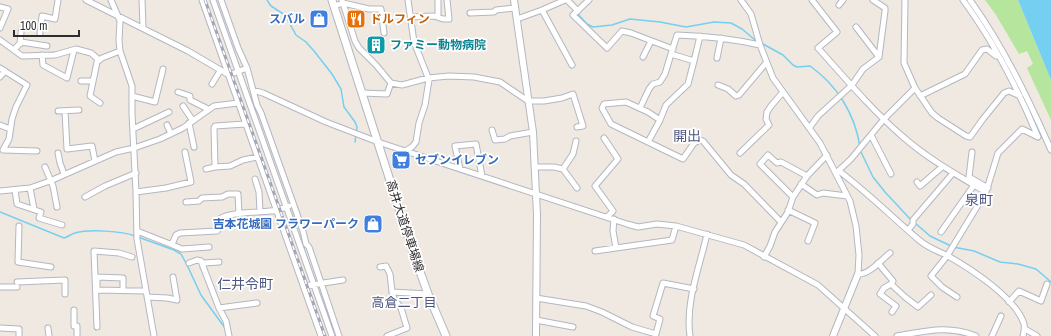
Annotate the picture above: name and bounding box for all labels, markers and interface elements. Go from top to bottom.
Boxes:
shop icon: スバル [308,8,330,30]
restaurant icon: ドルフィン [345,8,367,30]
place label: スバル [269,11,305,27]
place label: ドルフィン [370,11,430,27]
scale bar [14,12,79,38]
text: 100 m [20,18,47,34]
building icon: ファミー動物病院 [365,34,387,56]
place label: ファミー動物病院 [390,37,486,53]
district label: 開出 [673,127,701,145]
supermarket icon: セブンイレブン [390,149,412,171]
place label: セブンイレブン [415,152,499,168]
street label: 高井大道停車場線 [383,178,427,274]
district label: 泉町 [965,191,993,209]
shop icon: 吉本花城園 フラワーパーク [362,213,384,235]
place label: 吉本花城園 フラワーパーク [212,216,359,232]
district label: 仁井令町 [217,275,273,293]
district label: 高倉二丁目 [371,294,437,311]

